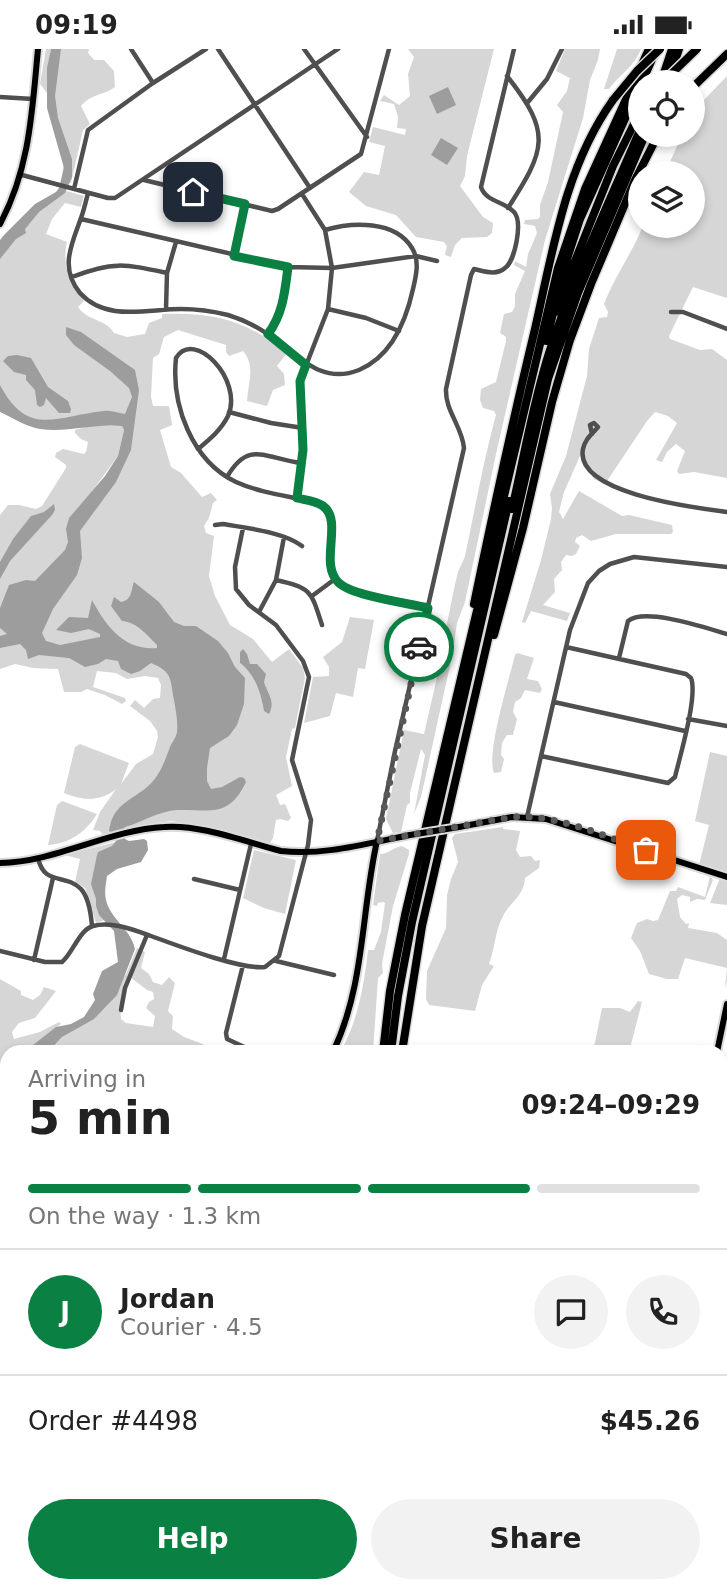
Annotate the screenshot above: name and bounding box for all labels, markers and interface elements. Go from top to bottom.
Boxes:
text: 09:19 [35,10,118,40]
map controls [628,70,705,238]
button: locate [628,70,705,147]
button: layers [628,161,705,238]
pin [163,162,223,222]
icon: home [174,173,212,211]
courier [384,612,454,682]
icon: car [400,628,438,666]
pin [616,820,676,880]
icon: bag [627,831,665,869]
text: Arriving in [28,1066,146,1092]
text: 09:24–09:29 [521,1090,700,1120]
text: 5 min [28,1091,172,1145]
text: On the way · 1.3 km [28,1203,261,1229]
button: chat [534,1275,608,1349]
button: phone [626,1275,700,1349]
text: Jordan [120,1284,215,1314]
text: J [60,1297,70,1327]
text: Courier · 4.5 [120,1314,263,1340]
text: Order #4498 [28,1406,198,1436]
text: $45.26 [600,1406,700,1436]
button: Help [28,1499,357,1579]
button: Share [371,1499,700,1579]

